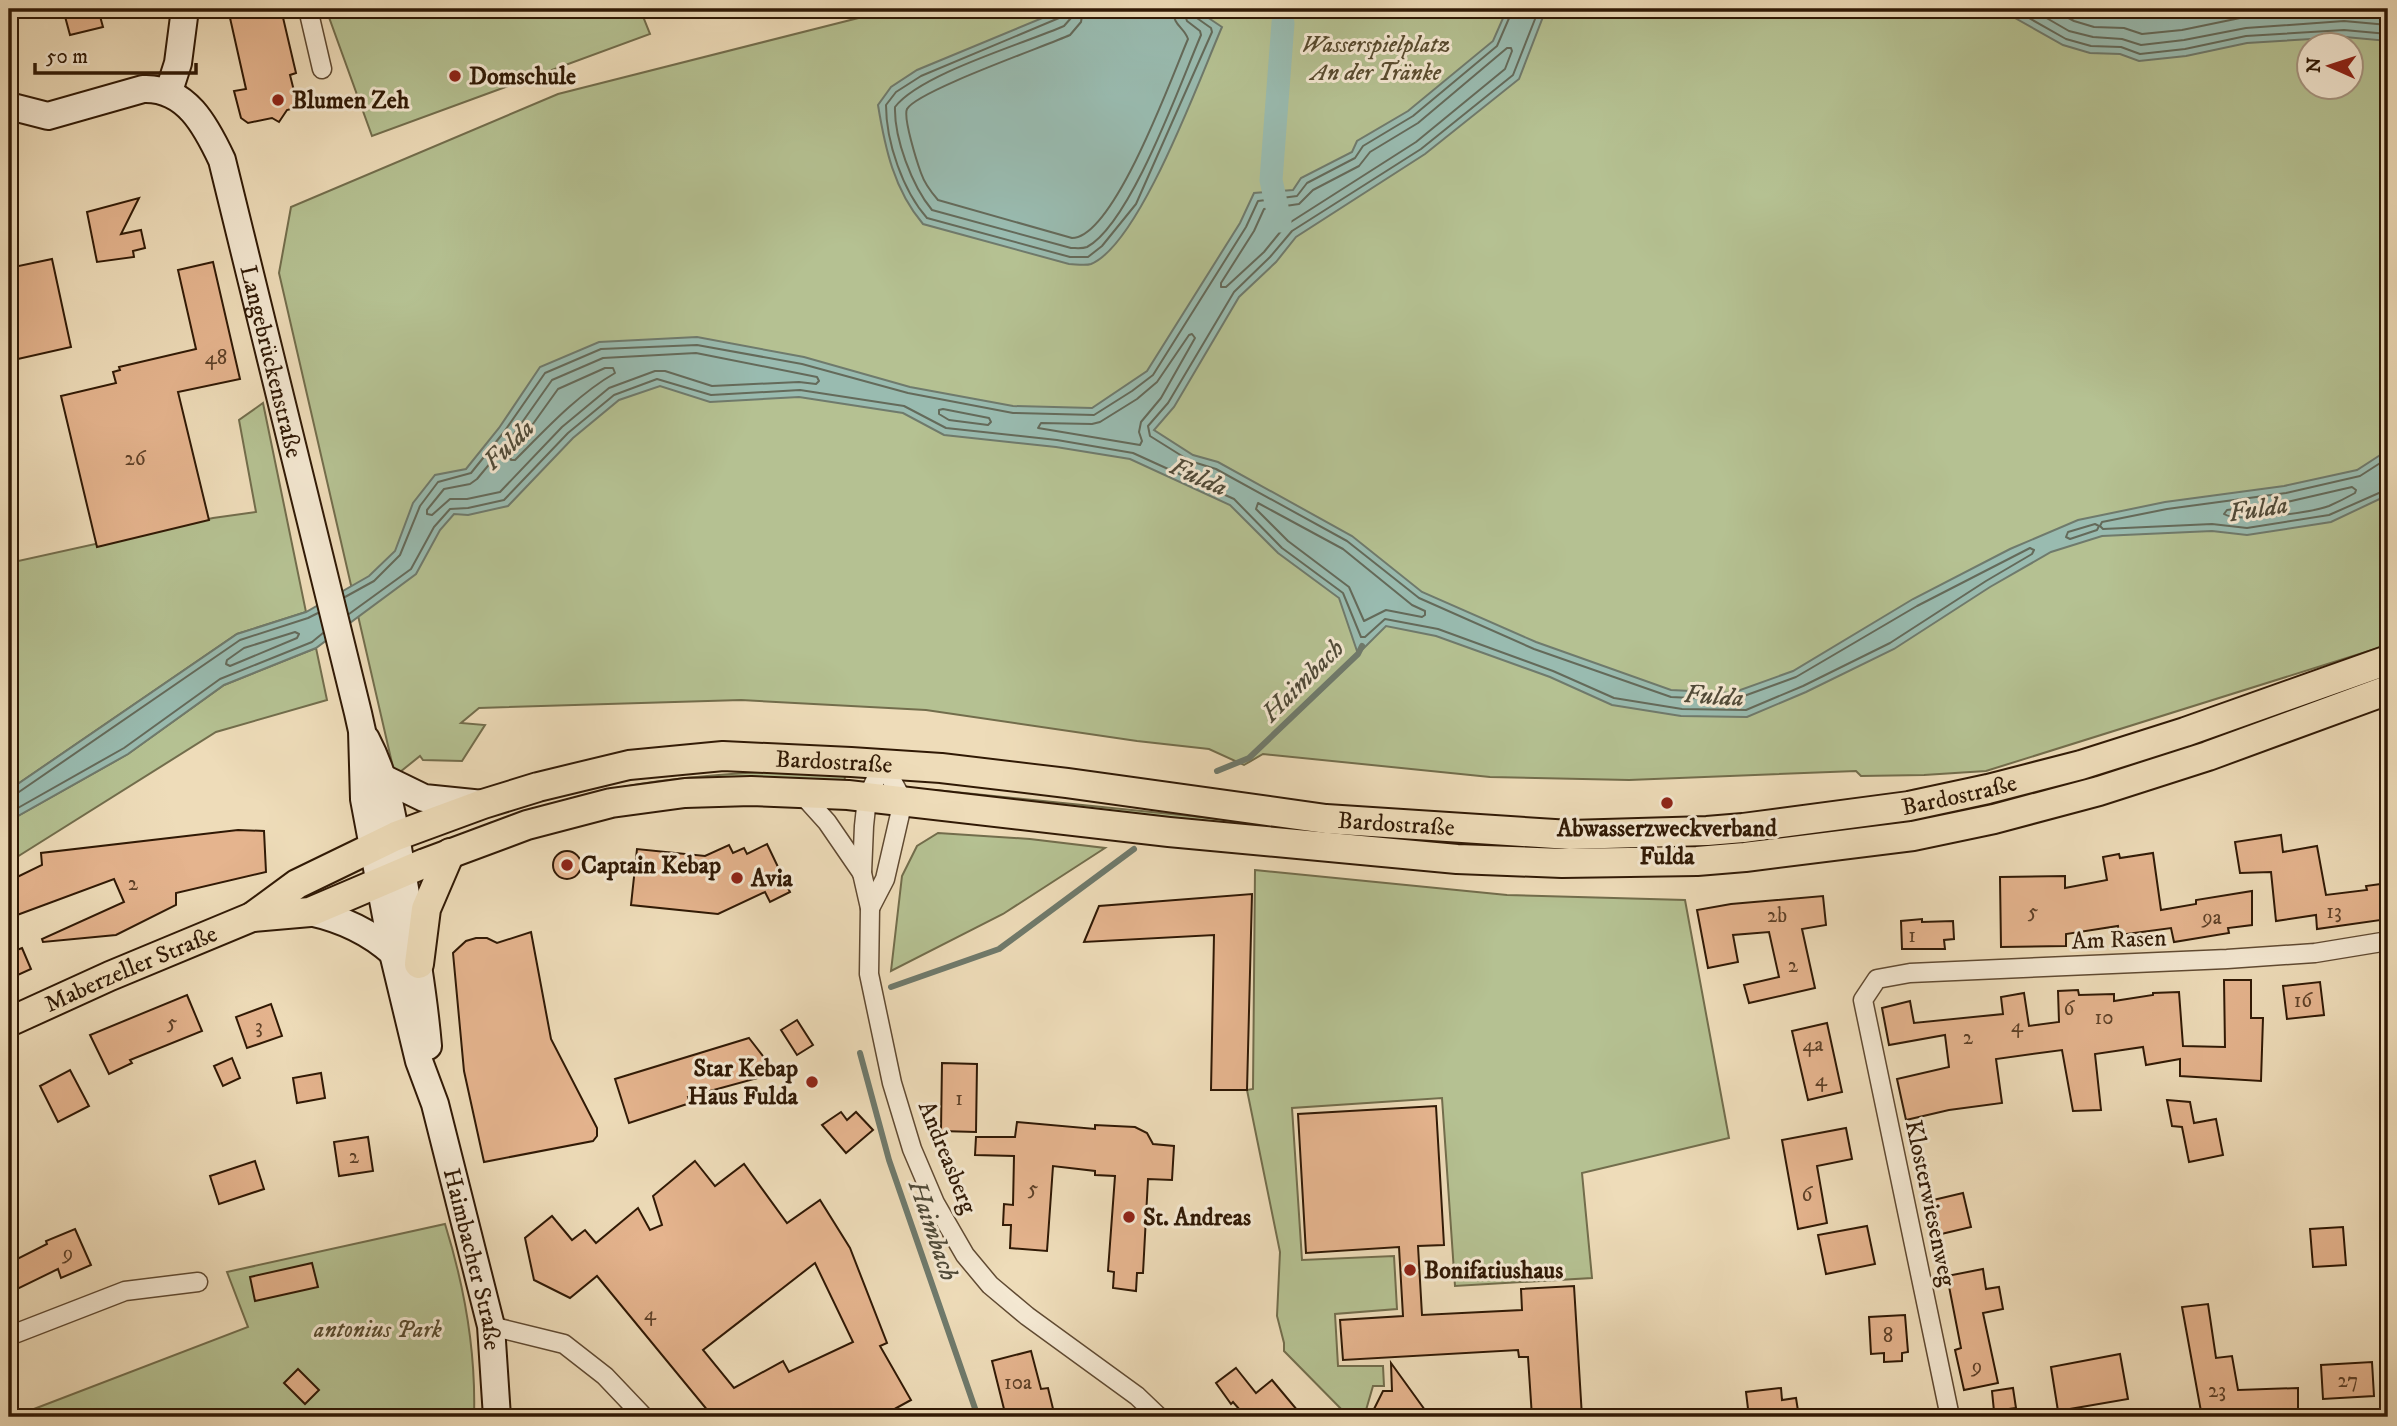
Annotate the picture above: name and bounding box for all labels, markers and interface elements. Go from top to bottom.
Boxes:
park label: Wasserspielplatz An der Tränke [1301,30,1451,88]
scale bar [35,32,196,76]
north arrow [2296,32,2366,102]
text: 50 m [46,44,88,70]
text: N [2303,56,2326,74]
place label: Domschule [469,62,576,92]
marker: Domschule [447,68,463,84]
place label: Blumen Zeh [292,86,410,116]
marker: Blumen Zeh [270,92,286,108]
street label: Langebrückenstraße [232,262,309,461]
house number: 48 [205,345,227,371]
water label: Fulda [476,412,542,478]
house number: 26 [124,446,147,472]
water label: Fulda [1164,450,1232,505]
water label: Fulda [2226,489,2290,530]
water label: Haimbach [1254,632,1352,730]
water label: Fulda [1683,678,1745,715]
street label: Bardostraße [775,744,893,781]
street label: Bardostraße [1899,768,2020,823]
marker: Abwasserzweckverband Fulda [1659,795,1675,811]
street label: Bardostraße [1337,806,1456,843]
place label: Abwasserzweckverband Fulda [1556,814,1778,872]
place label: Captain Kebap [581,851,721,881]
marker: Captain Kebap [559,857,575,873]
place label: Avia [750,864,794,894]
marker: Avia [729,870,745,886]
house number: 2 [128,871,139,897]
house number: 5 [2028,899,2038,925]
house number: 13 [2326,899,2342,925]
house number: 2b [1767,903,1787,929]
house number: 9a [2201,905,2222,931]
street label: Maberzeller Straße [40,919,222,1020]
house number: 1 [1908,923,1916,949]
street label: Am Rasen [2071,923,2168,957]
house number: 2 [1788,953,1799,979]
house number: 16 [2294,988,2313,1014]
house number: 6 [2064,996,2076,1022]
house number: 10 [2095,1005,2113,1031]
house number: 5 [167,1010,177,1036]
house number: 4 [2011,1013,2024,1039]
house number: 3 [255,1014,263,1040]
house number: 2 [1963,1025,1974,1051]
house number: 4a [1802,1032,1824,1058]
place label: Star Kebap Haus Fulda [688,1054,799,1112]
house number: 4 [1815,1067,1828,1093]
marker: Star Kebap Haus Fulda [804,1074,820,1090]
house number: 1 [955,1086,963,1112]
street label: Andreasberg [911,1097,983,1218]
street label: Klosterwiesenweg [1898,1117,1962,1289]
house number: 2 [349,1144,360,1170]
street label: Haimbacher Straße [436,1165,507,1351]
water label: Haimbach [900,1175,965,1285]
house number: 5 [1028,1176,1038,1202]
house number: 6 [1802,1182,1814,1208]
place label: St. Andreas [1143,1203,1251,1233]
marker: St. Andreas [1121,1209,1137,1225]
house number: 9 [62,1241,73,1267]
place label: Bonifatiushaus [1424,1256,1563,1286]
marker: Bonifatiushaus [1402,1262,1418,1278]
house number: 4 [644,1301,657,1327]
park label: antonius Park [313,1315,442,1345]
house number: 8 [1883,1323,1893,1349]
house number: 9 [1971,1354,1982,1380]
house number: 27 [2338,1368,2358,1394]
house number: 10a [1004,1370,1032,1396]
house number: 23 [2208,1378,2226,1404]

